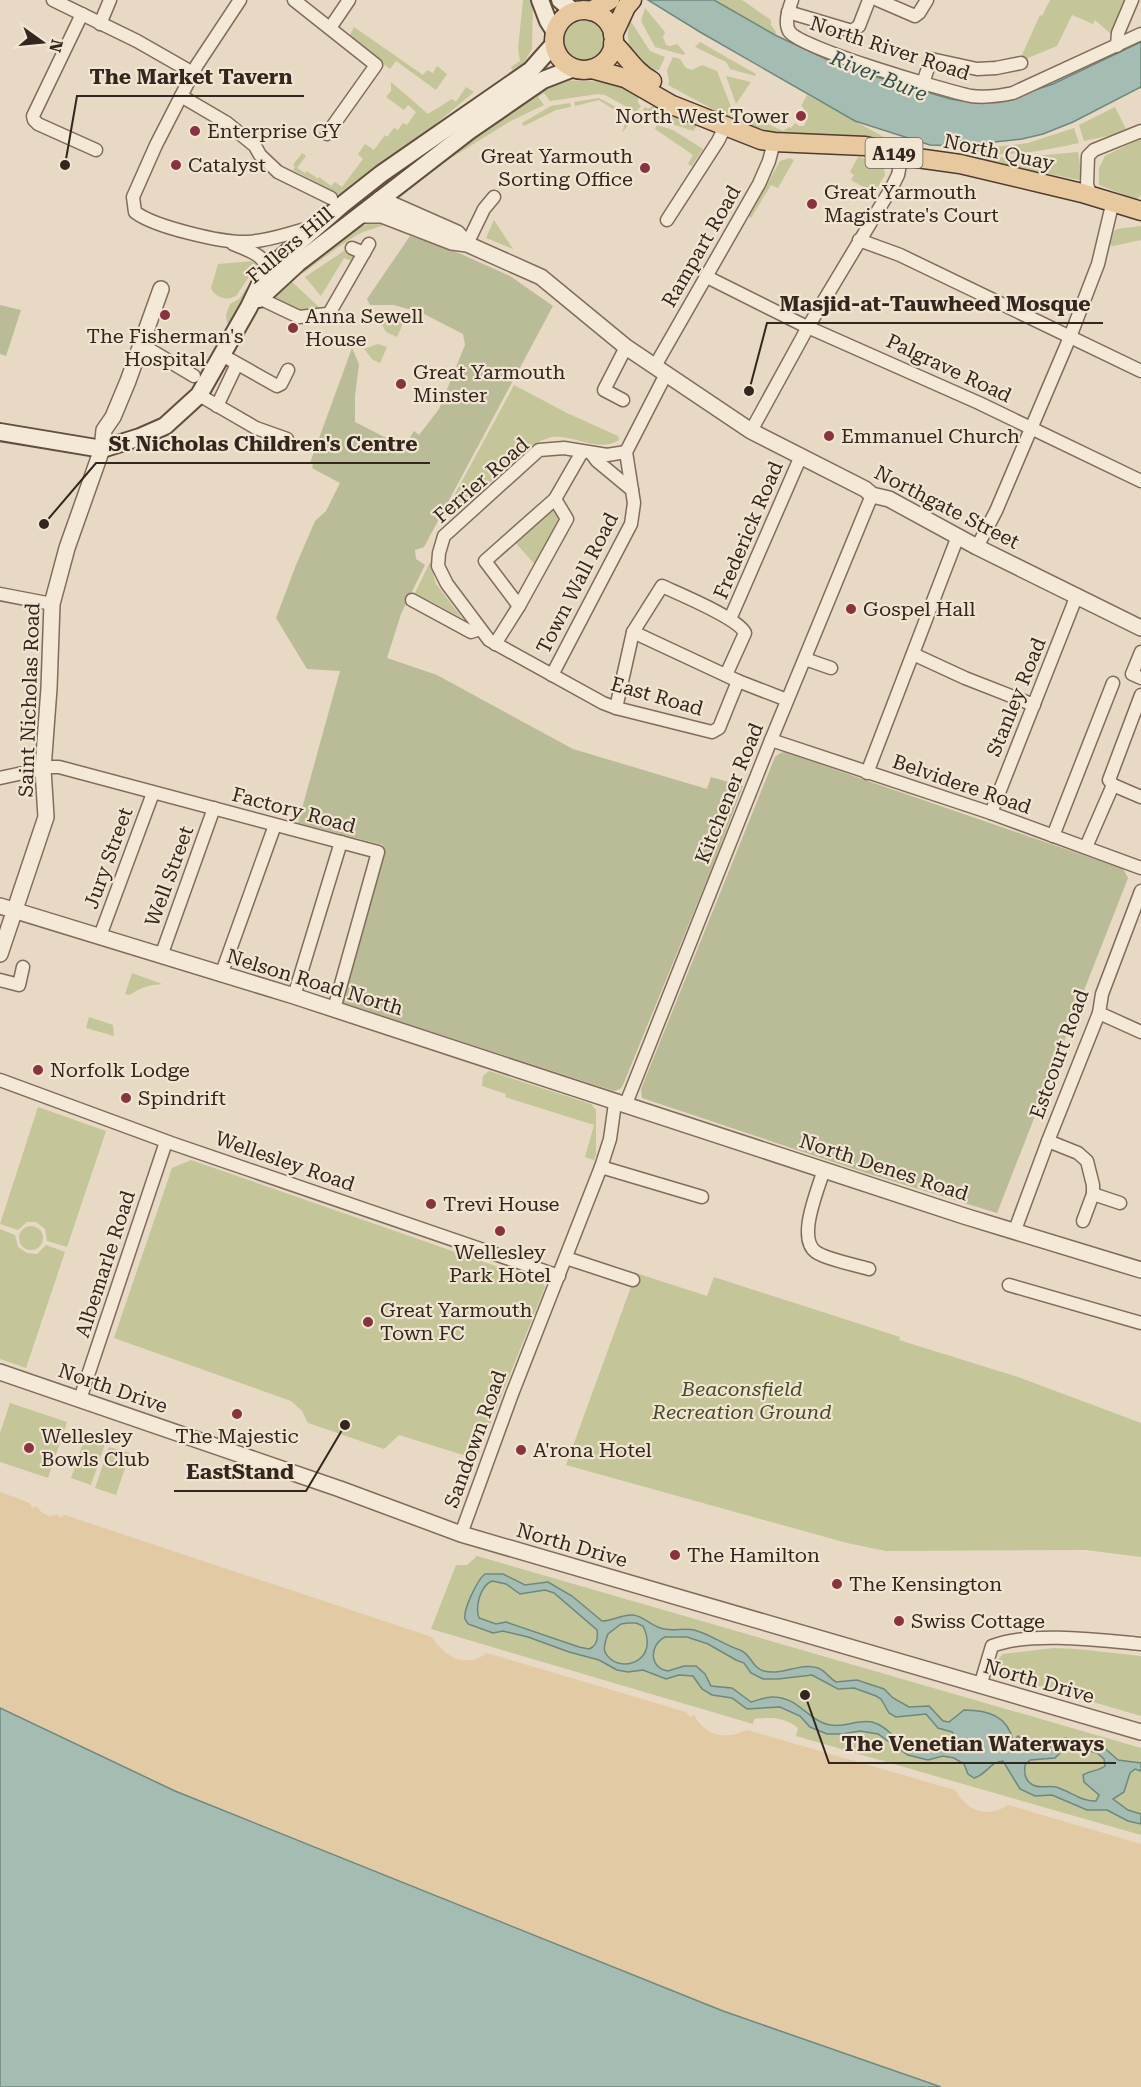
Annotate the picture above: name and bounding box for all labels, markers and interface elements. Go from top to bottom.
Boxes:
street label: North River Road [807,11,973,85]
north arrow [12,12,72,72]
text: N [45,37,67,54]
water label: River Bure [826,45,931,106]
callout: The Market Tavern [77,57,304,96]
text: The Market Tavern [89,65,293,89]
place label: North West Tower [615,104,789,128]
marker: North West Tower [794,109,808,123]
place label: Enterprise GY [207,119,342,143]
marker: Enterprise GY [188,124,202,138]
street label: North Quay [941,129,1057,175]
road number: A149 [866,138,922,168]
place label: Great Yarmouth Sorting Office [481,144,633,191]
place label: Catalyst [188,153,266,177]
marker: Catalyst [169,158,183,172]
marker: Great Yarmouth Sorting Office [638,161,652,175]
place label: Great Yarmouth Magistrate's Court [824,180,999,227]
street label: Rampart Road [656,181,746,311]
marker: Great Yarmouth Magistrate's Court [805,197,819,211]
street label: Fullers Hill [242,202,338,288]
callout: Masjid-at-Tauwheed Mosque [767,284,1103,323]
text: Masjid-at-Tauwheed Mosque [779,292,1091,316]
place label: Anna Sewell House [305,304,424,351]
marker: The Fisherman's Hospital [158,308,172,322]
marker: Anna Sewell House [286,321,300,335]
place label: The Fisherman's Hospital [87,324,243,371]
street label: Palgrave Road [883,329,1016,408]
place label: Great Yarmouth Minster [413,360,565,407]
marker: Great Yarmouth Minster [394,377,408,391]
callout: St Nicholas Children's Centre [96,424,430,463]
place label: Emmanuel Church [841,424,1020,448]
marker: Emmanuel Church [822,429,836,443]
text: St Nicholas Children's Centre [108,432,418,456]
street label: Ferrier Road [428,432,534,528]
street label: Frederick Road [708,457,788,603]
street label: Northgate Street [871,460,1024,554]
street label: Town Wall Road [531,508,623,658]
place label: Gospel Hall [863,597,975,621]
street label: Saint Nicholas Road [14,602,44,798]
marker: Gospel Hall [844,602,858,616]
street label: Stanley Road [981,634,1051,760]
street label: East Road [608,671,706,721]
street label: Kitchener Road [690,719,768,867]
street label: Belvidere Road [889,749,1035,819]
street label: Factory Road [230,782,359,838]
street label: Jury Street [79,803,138,912]
street label: Well Street [140,822,198,929]
street label: Nelson Road North [224,944,406,1020]
street label: Estcourt Road [1024,986,1094,1122]
place label: Norfolk Lodge [50,1058,190,1082]
marker: Norfolk Lodge [31,1063,45,1077]
place label: Spindrift [138,1086,226,1110]
marker: Spindrift [119,1091,133,1105]
street label: Wellesley Road [212,1126,358,1196]
street label: North Denes Road [797,1128,972,1206]
street label: Albemarle Road [70,1187,140,1340]
place label: Trevi House [443,1192,560,1216]
marker: Trevi House [424,1197,438,1211]
marker: Wellesley Park Hotel [493,1224,507,1238]
place label: Wellesley Park Hotel [449,1240,551,1287]
place label: Great Yarmouth Town FC [380,1298,532,1345]
marker: Great Yarmouth Town FC [361,1315,375,1329]
street label: North Drive [55,1358,171,1418]
street label: Sandown Road [439,1367,511,1511]
park label: Beaconsfield Recreation Ground [651,1377,832,1424]
marker: The Majestic [230,1407,244,1421]
place label: Wellesley Bowls Club [41,1424,150,1471]
place label: The Majestic [175,1424,299,1448]
place label: A'rona Hotel [533,1438,652,1462]
marker: Wellesley Bowls Club [22,1441,36,1455]
marker: A'rona Hotel [514,1443,528,1457]
callout: EastStand [174,1452,306,1491]
text: EastStand [186,1460,294,1484]
street label: North Drive [514,1518,630,1572]
place label: The Hamilton [687,1543,820,1567]
marker: The Hamilton [668,1548,682,1562]
place label: The Kensington [849,1572,1002,1596]
marker: The Kensington [830,1577,844,1591]
place label: Swiss Cottage [911,1609,1045,1633]
marker: Swiss Cottage [892,1614,906,1628]
street label: North Drive [981,1654,1097,1708]
callout: The Venetian Waterways [829,1724,1116,1763]
text: The Venetian Waterways [842,1732,1105,1756]

